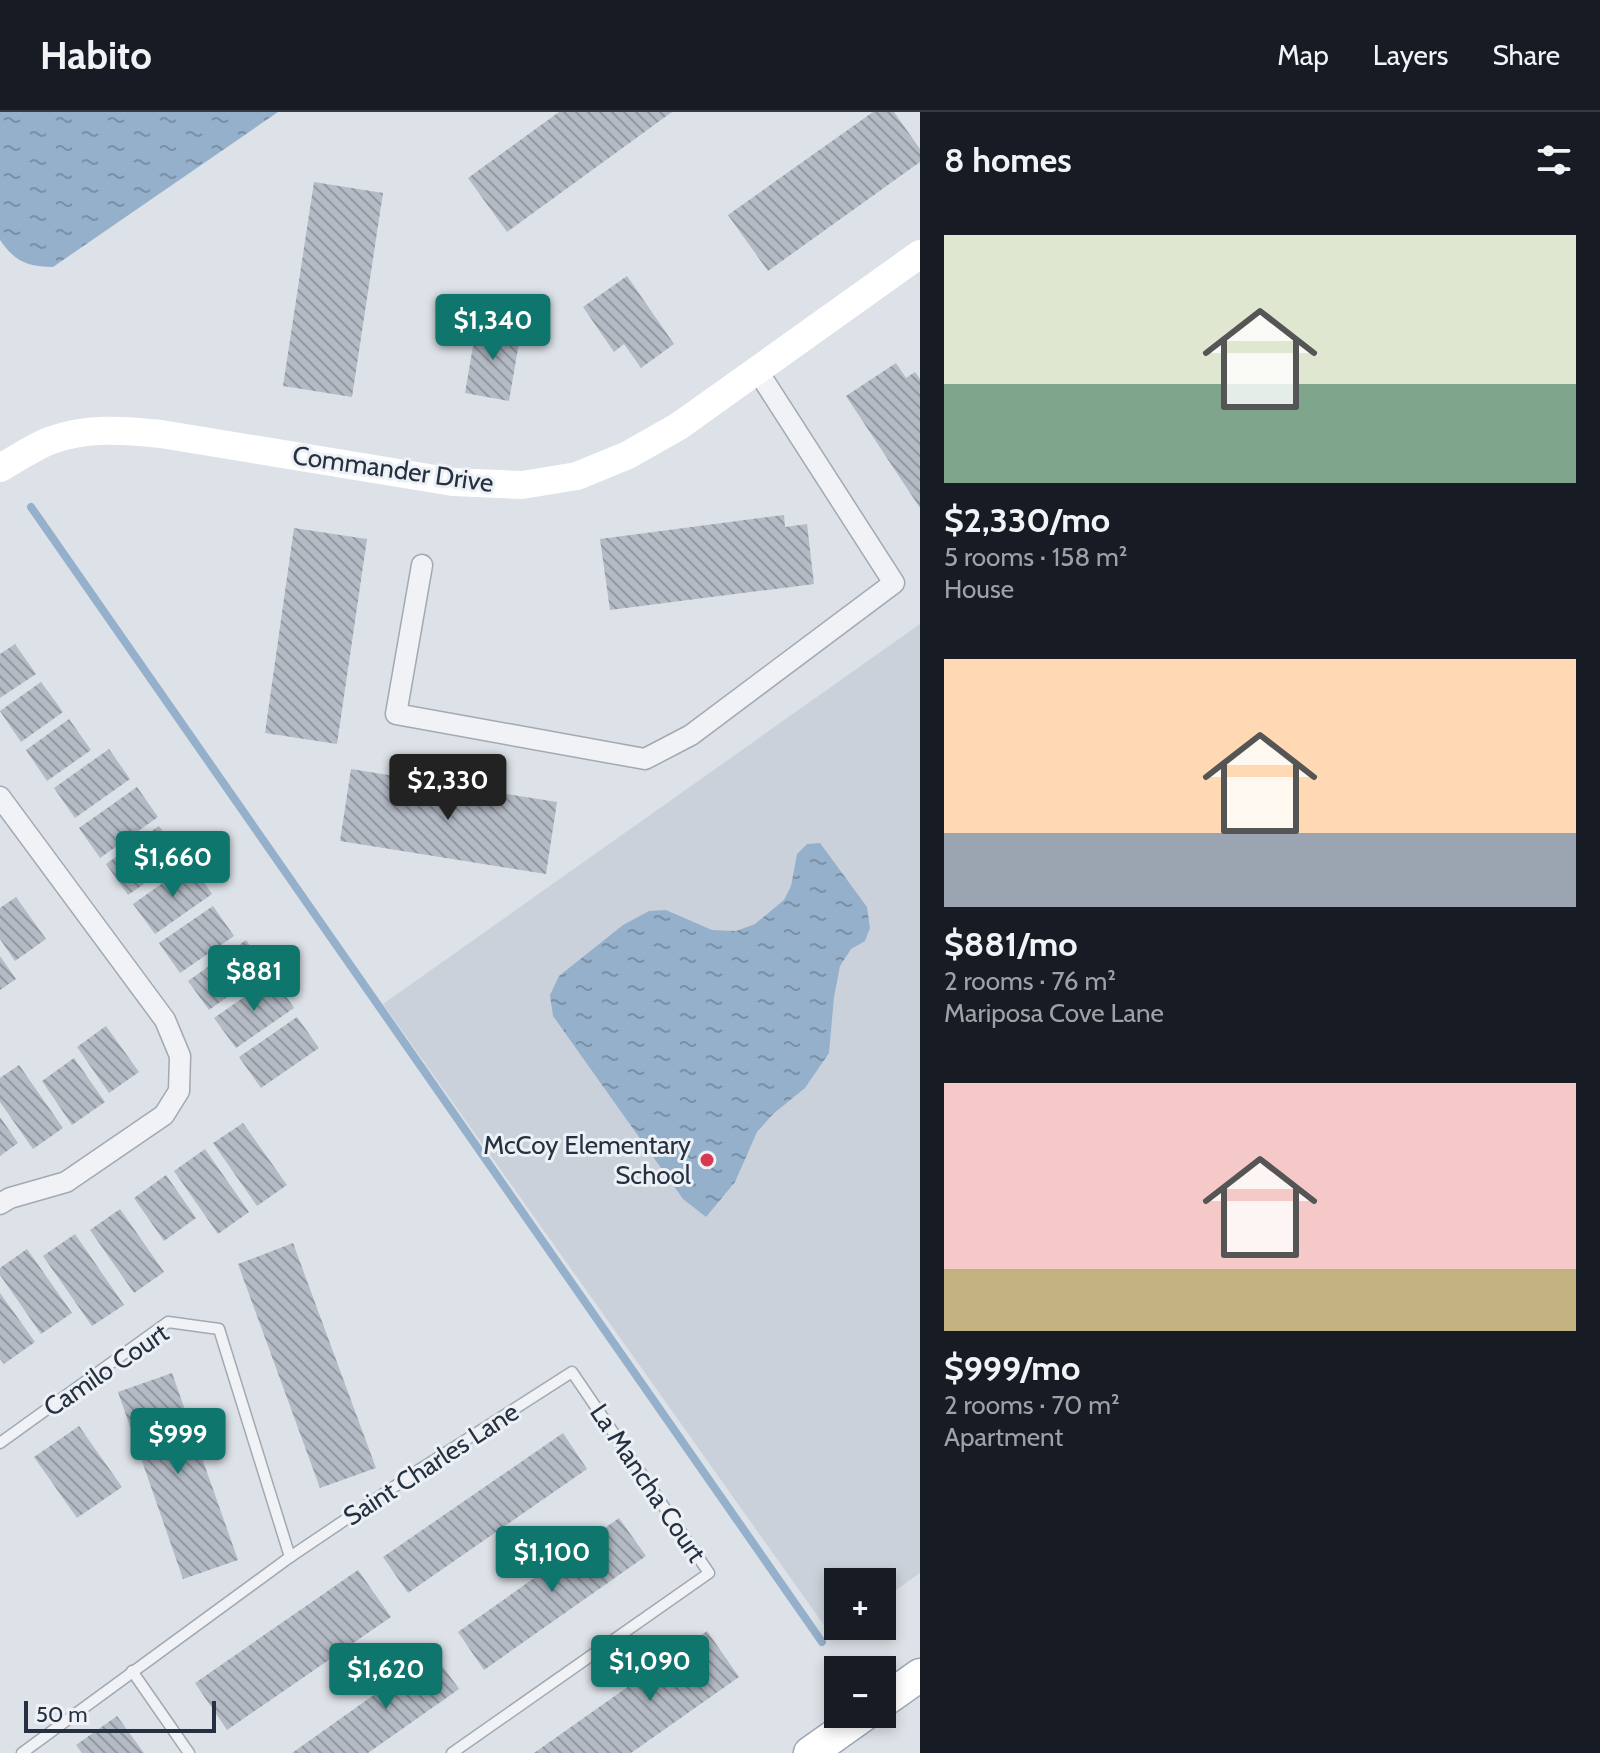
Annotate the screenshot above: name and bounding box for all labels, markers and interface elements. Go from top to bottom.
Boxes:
text: Habito [40,32,152,79]
text: Map [1277,38,1329,72]
text: Layers [1373,38,1448,72]
text: Share [1492,38,1560,72]
icon: filters [1532,138,1576,182]
text: 8 homes [944,139,1072,181]
icon: home [1188,287,1332,431]
pin: $1,340 [428,294,558,362]
text: $1,340 [453,304,533,336]
street label: Commander Drive [290,439,496,499]
text: $2,330/mo [944,499,1110,541]
text: 5 rooms · 158 m² [944,541,1127,573]
text: House [944,573,1014,605]
icon: home [1188,711,1332,855]
pin: $2,330 [383,754,513,822]
text: $2,330 [407,764,489,796]
pin: $1,660 [108,831,238,899]
text: $1,660 [134,841,212,873]
text: $881/mo [944,923,1078,965]
pin: $881 [207,945,301,1013]
text: $881 [226,955,282,987]
text: 2 rooms · 76 m² [944,965,1116,997]
text: Mariposa Cove Lane [944,997,1164,1029]
place label: McCoy Elementary School [483,1129,691,1191]
icon: home [1188,1135,1332,1279]
marker: McCoy Elementary School [698,1151,716,1169]
street label: Camilo Court [38,1316,175,1423]
text: $999/mo [944,1347,1080,1389]
text: 2 rooms · 70 m² [944,1389,1120,1421]
street label: Saint Charles Lane [337,1396,525,1532]
street label: La Mancha Court [583,1398,713,1568]
pin: $999 [131,1408,225,1476]
text: $999 [149,1418,207,1450]
text: Apartment [944,1421,1063,1453]
pin: $1,100 [487,1526,617,1594]
text: $1,100 [514,1536,590,1568]
map controls [824,1568,896,1728]
button: + [824,1568,896,1640]
pin: $1,090 [585,1635,715,1703]
pin: $1,620 [321,1643,451,1711]
text: $1,090 [609,1645,691,1677]
text: $1,620 [347,1653,425,1685]
button: − [824,1656,896,1728]
scale bar [24,1697,216,1733]
text: 50 m [36,1701,88,1728]

